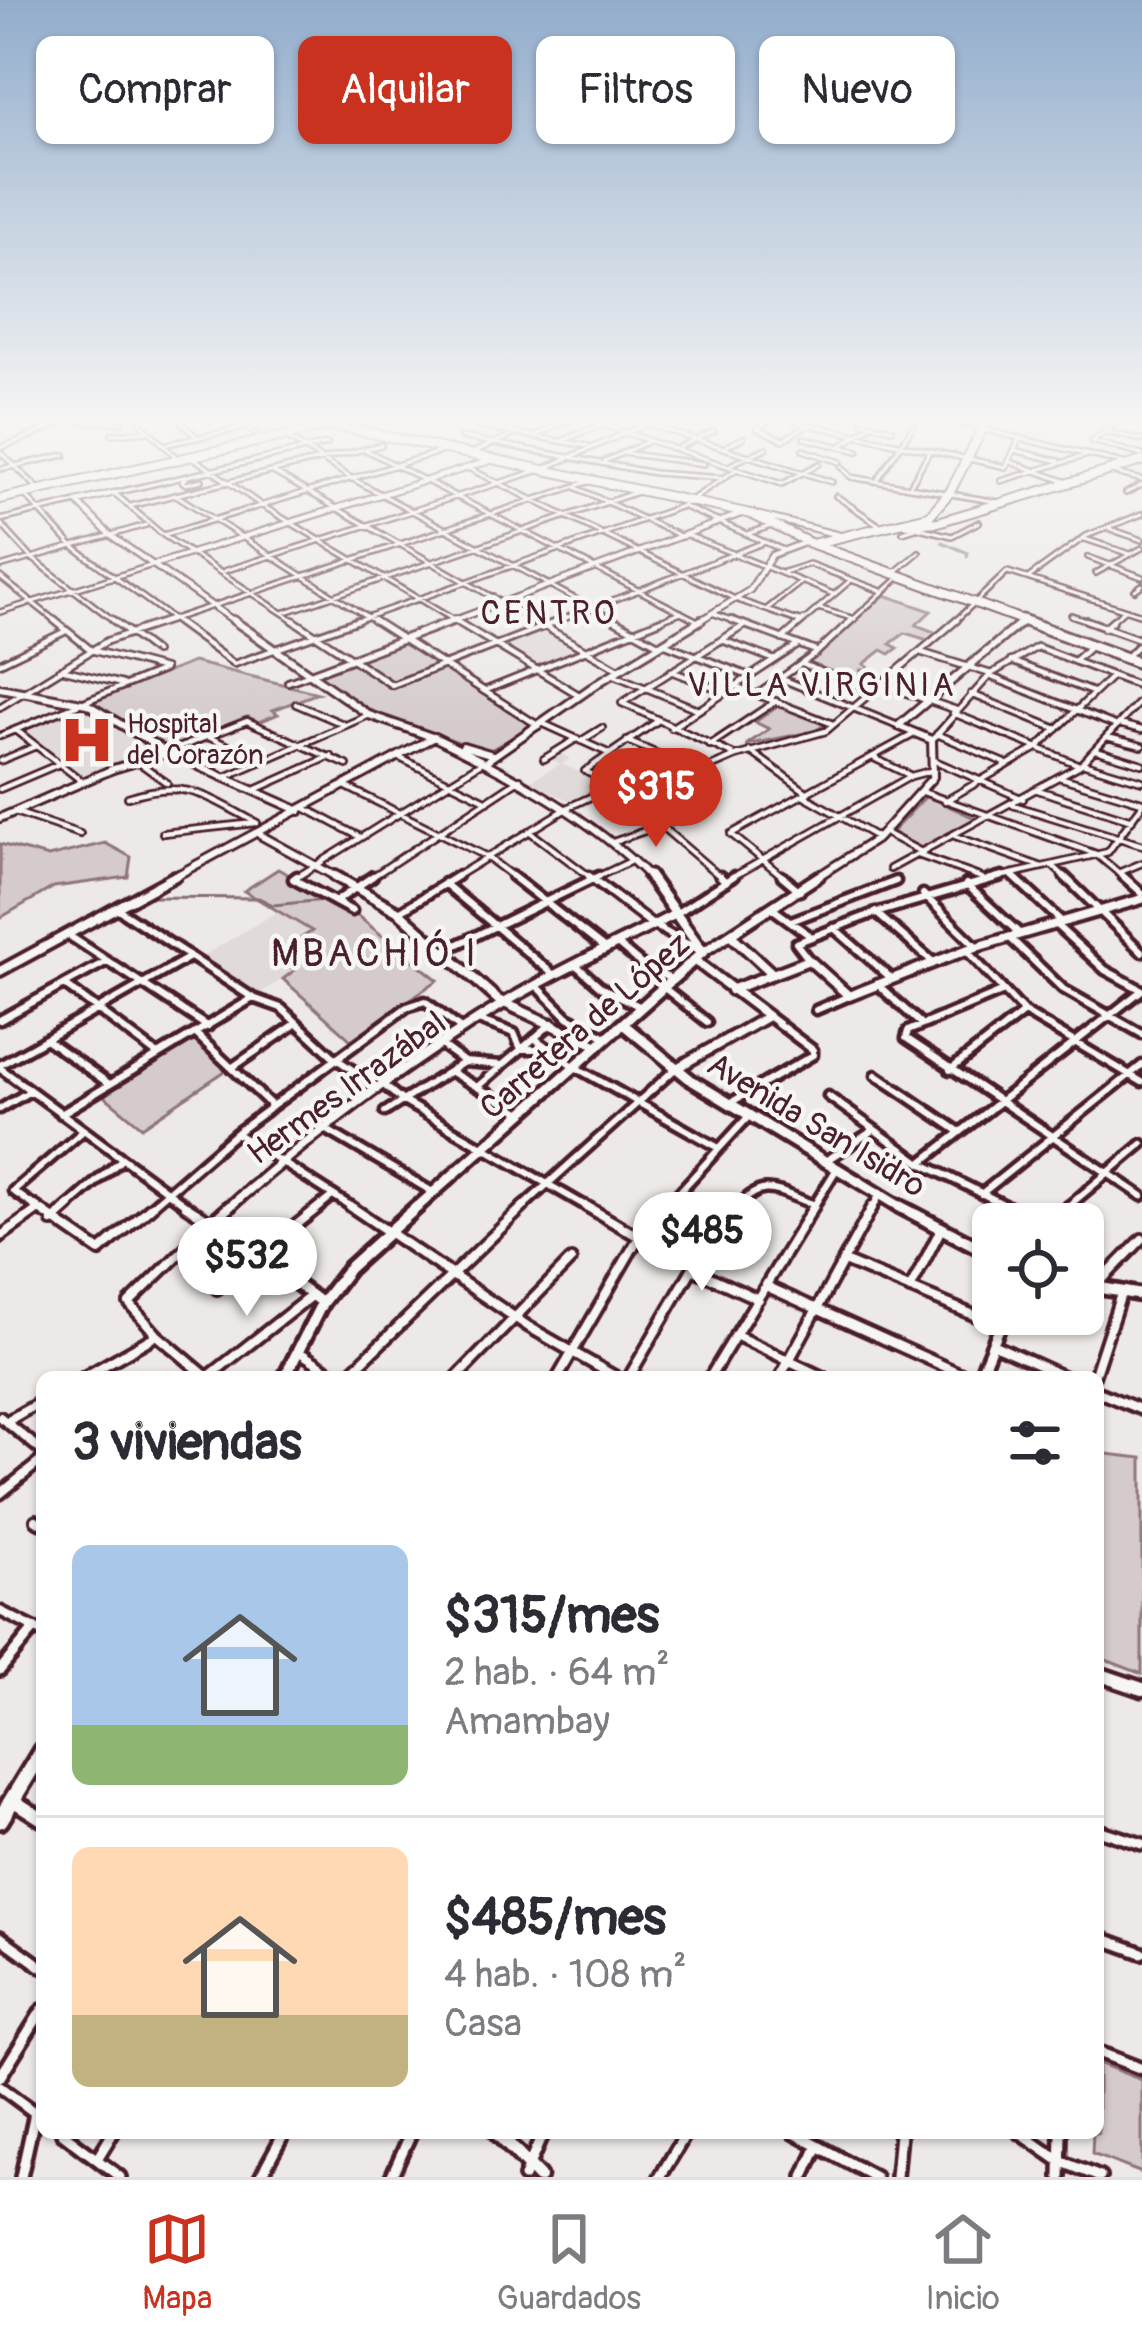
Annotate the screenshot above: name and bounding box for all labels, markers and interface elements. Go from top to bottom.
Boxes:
chip: Comprar [36,36,274,144]
chip: Alquilar [298,36,512,144]
chip: Filtros [536,36,735,144]
chip: Nuevo [759,36,955,144]
district label: CENTRO [481,593,617,634]
district label: VILLA VIRGINIA [687,665,957,706]
place label: Hospital del Corazón [127,708,264,772]
hospital icon: Hospital del Corazón [58,711,116,769]
pin: $315 [585,748,727,850]
text: $315 [616,762,696,811]
street label: Carretera de López [472,924,698,1128]
district label: MBACHIÓ I [271,929,479,978]
street label: Hermes Irrazábal [240,1002,454,1174]
street label: Avenida San Isidro [700,1044,933,1207]
pin: $485 [631,1192,773,1294]
map controls [972,1203,1104,1335]
button: locate [972,1203,1104,1335]
text: $485 [660,1206,744,1255]
pin: $532 [176,1217,318,1319]
text: $532 [204,1231,290,1280]
icon: filters [1002,1410,1068,1476]
text: 3 viviendas [72,1411,302,1475]
text: $315/mes [444,1584,659,1648]
icon: home [168,1593,312,1737]
text: 2 hab. · 64 m² [444,1648,670,1697]
text: Amambay [444,1697,610,1746]
text: $485/mes [444,1886,666,1950]
icon: home [168,1895,312,2039]
text: 4 hab. · 108 m² [444,1950,687,1999]
text: Casa [444,1999,522,2048]
tab: Mapa [142,2206,212,2319]
tab: Guardados [497,2206,641,2319]
tab: Inicio [926,2206,1000,2319]

